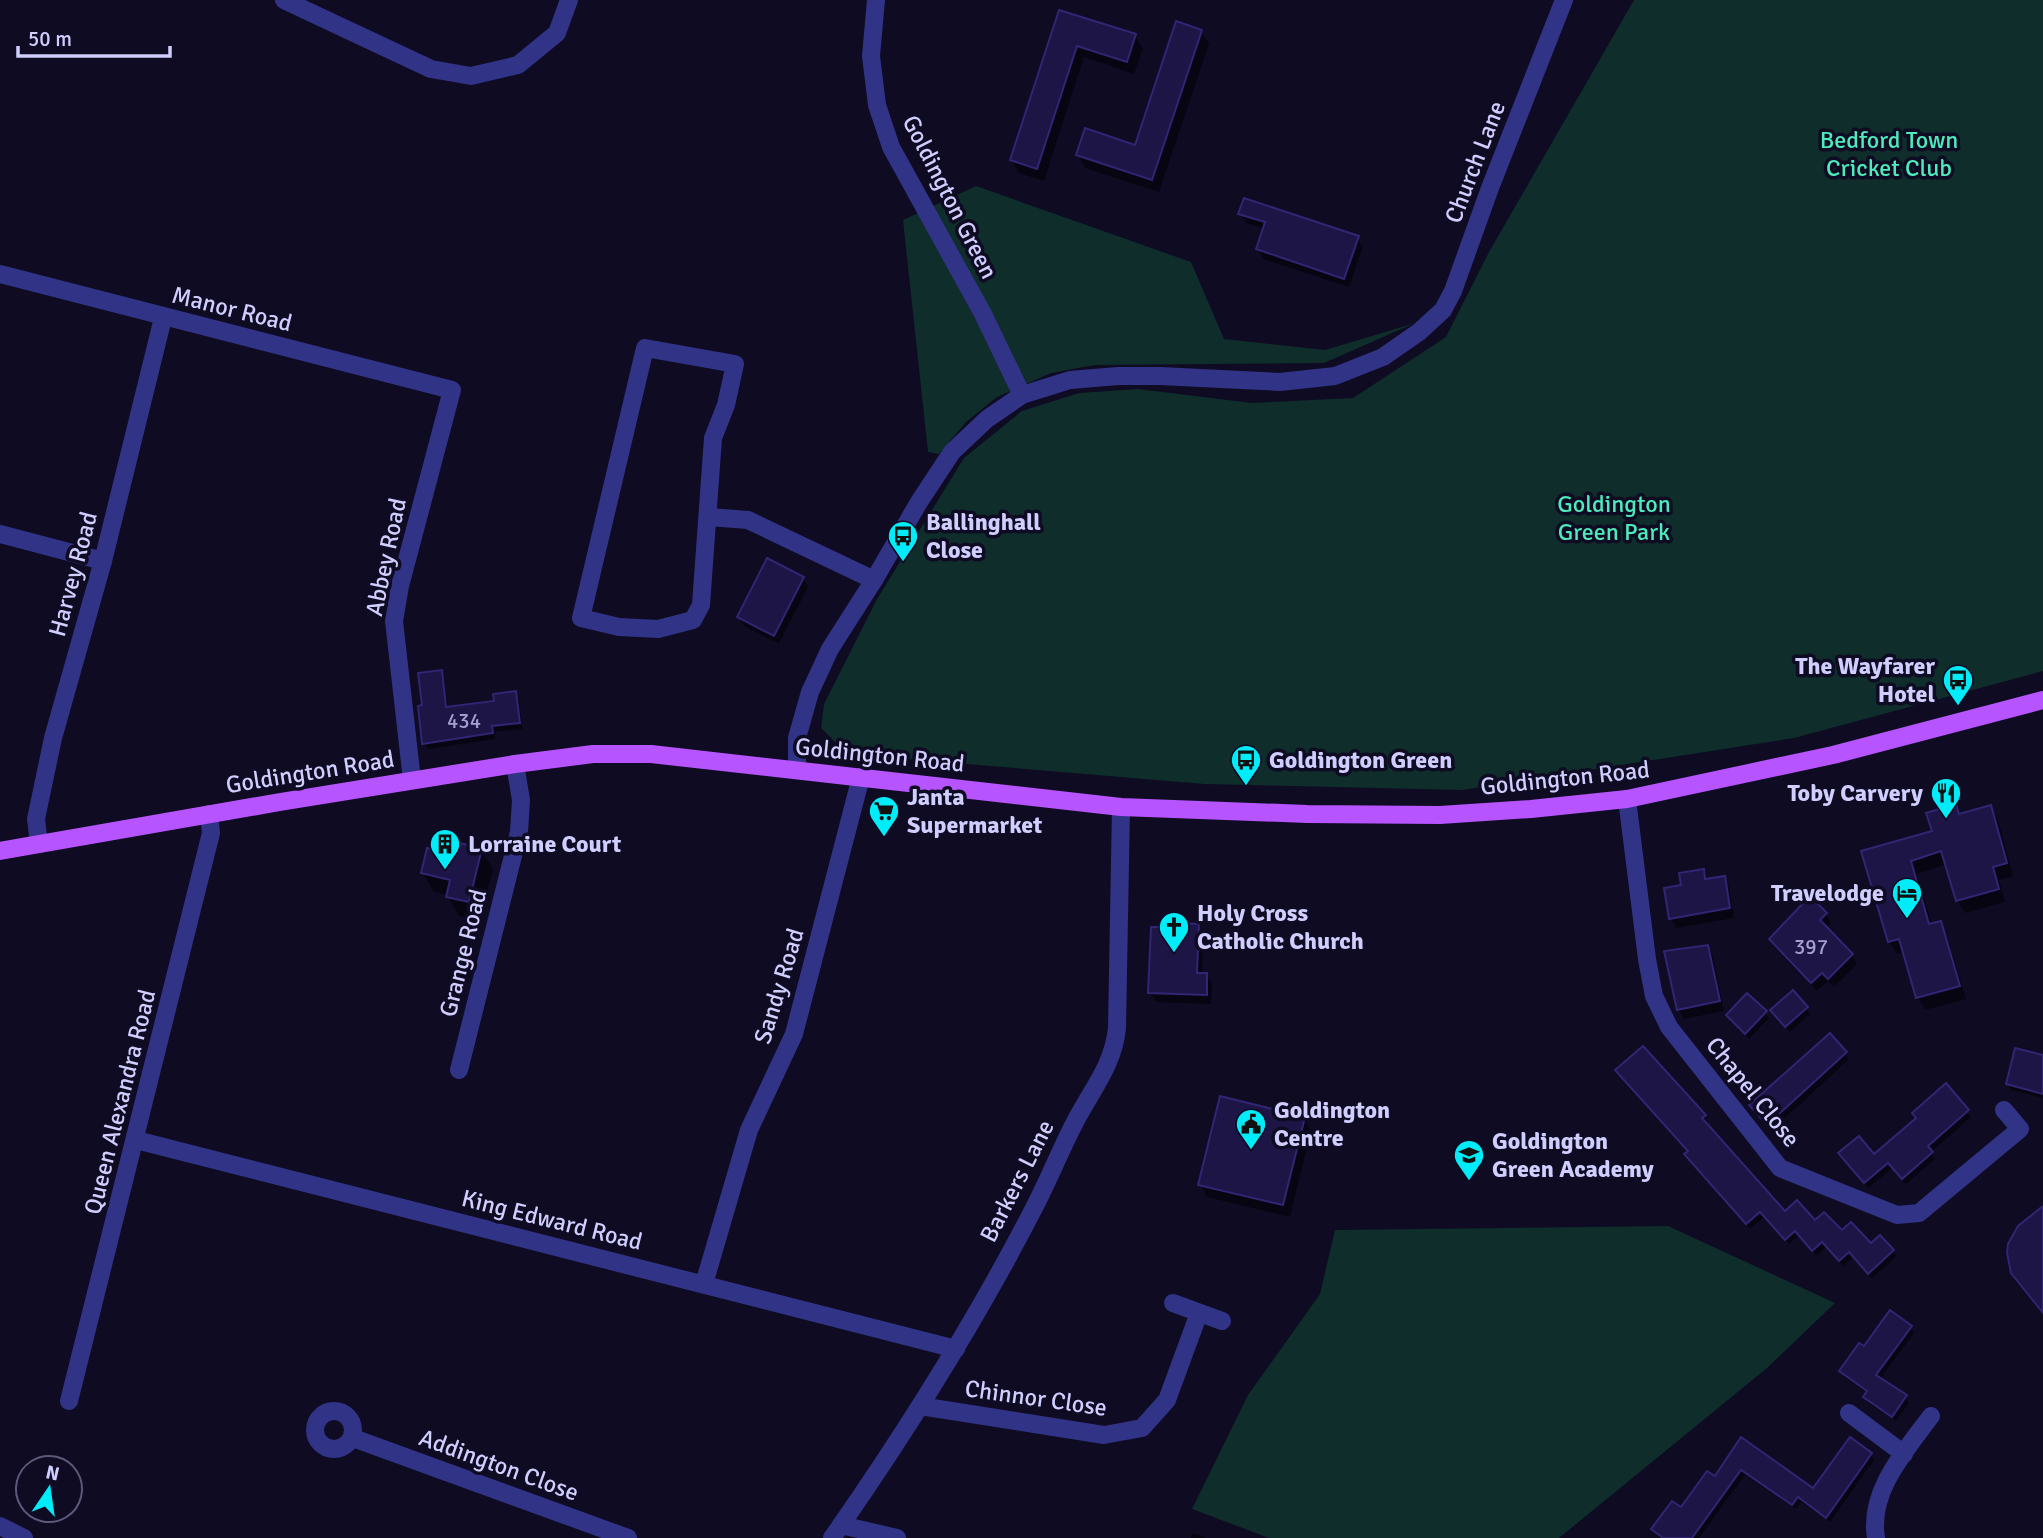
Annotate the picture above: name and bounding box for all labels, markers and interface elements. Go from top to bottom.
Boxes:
scale bar [18,14,170,58]
text: 50 m [28,26,72,52]
street label: Church Lane [1438,97,1512,227]
street label: Goldington Green [896,110,1004,284]
park label: Bedford Town Cricket Club [1820,125,1958,183]
street label: Manor Road [169,280,295,338]
park label: Goldington Green Park [1557,489,1671,547]
street label: Abbey Road [359,495,413,619]
place label: Ballinghall Close [926,507,1041,565]
street label: Harvey Road [42,508,104,640]
bus stop icon: Ballinghall Close [886,519,920,563]
place label: The Wayfarer Hotel [1795,651,1935,709]
bus stop icon: The Wayfarer Hotel [1941,663,1975,707]
house number: 434 [447,708,481,734]
street label: Goldington Road [794,731,966,779]
bus stop icon: Goldington Green [1229,743,1263,787]
street label: Goldington Road [224,744,396,800]
place label: Goldington Green [1269,745,1452,775]
street label: Goldington Road [1479,754,1651,802]
restaurant icon: Toby Carvery [1929,776,1963,820]
place label: Toby Carvery [1787,778,1923,808]
place label: Janta Supermarket [907,782,1042,840]
supermarket icon: Janta Supermarket [867,794,901,838]
building icon: Lorraine Court [428,827,462,871]
place label: Lorraine Court [468,829,621,859]
hotel icon: Travelodge [1890,876,1924,920]
place label: Travelodge [1771,878,1884,908]
street label: Grange Road [433,886,493,1020]
place label: Holy Cross Catholic Church [1197,898,1364,956]
church icon: Holy Cross Catholic Church [1157,910,1191,954]
street label: Sandy Road [747,925,811,1047]
house number: 397 [1794,934,1828,960]
street label: Queen Alexandra Road [78,986,162,1218]
street label: Chapel Close [1699,1031,1807,1153]
place label: Goldington Centre [1274,1095,1390,1153]
public building icon: Goldington Centre [1234,1107,1268,1151]
street label: Barkers Lane [973,1115,1061,1247]
place label: Goldington Green Academy [1492,1126,1654,1184]
school or university icon: Goldington Green Academy [1452,1138,1486,1182]
street label: King Edward Road [459,1183,645,1257]
street label: Chinnor Close [963,1373,1109,1423]
street label: Addington Close [415,1422,583,1508]
north arrow [14,1454,84,1524]
text: N [43,1460,62,1487]

